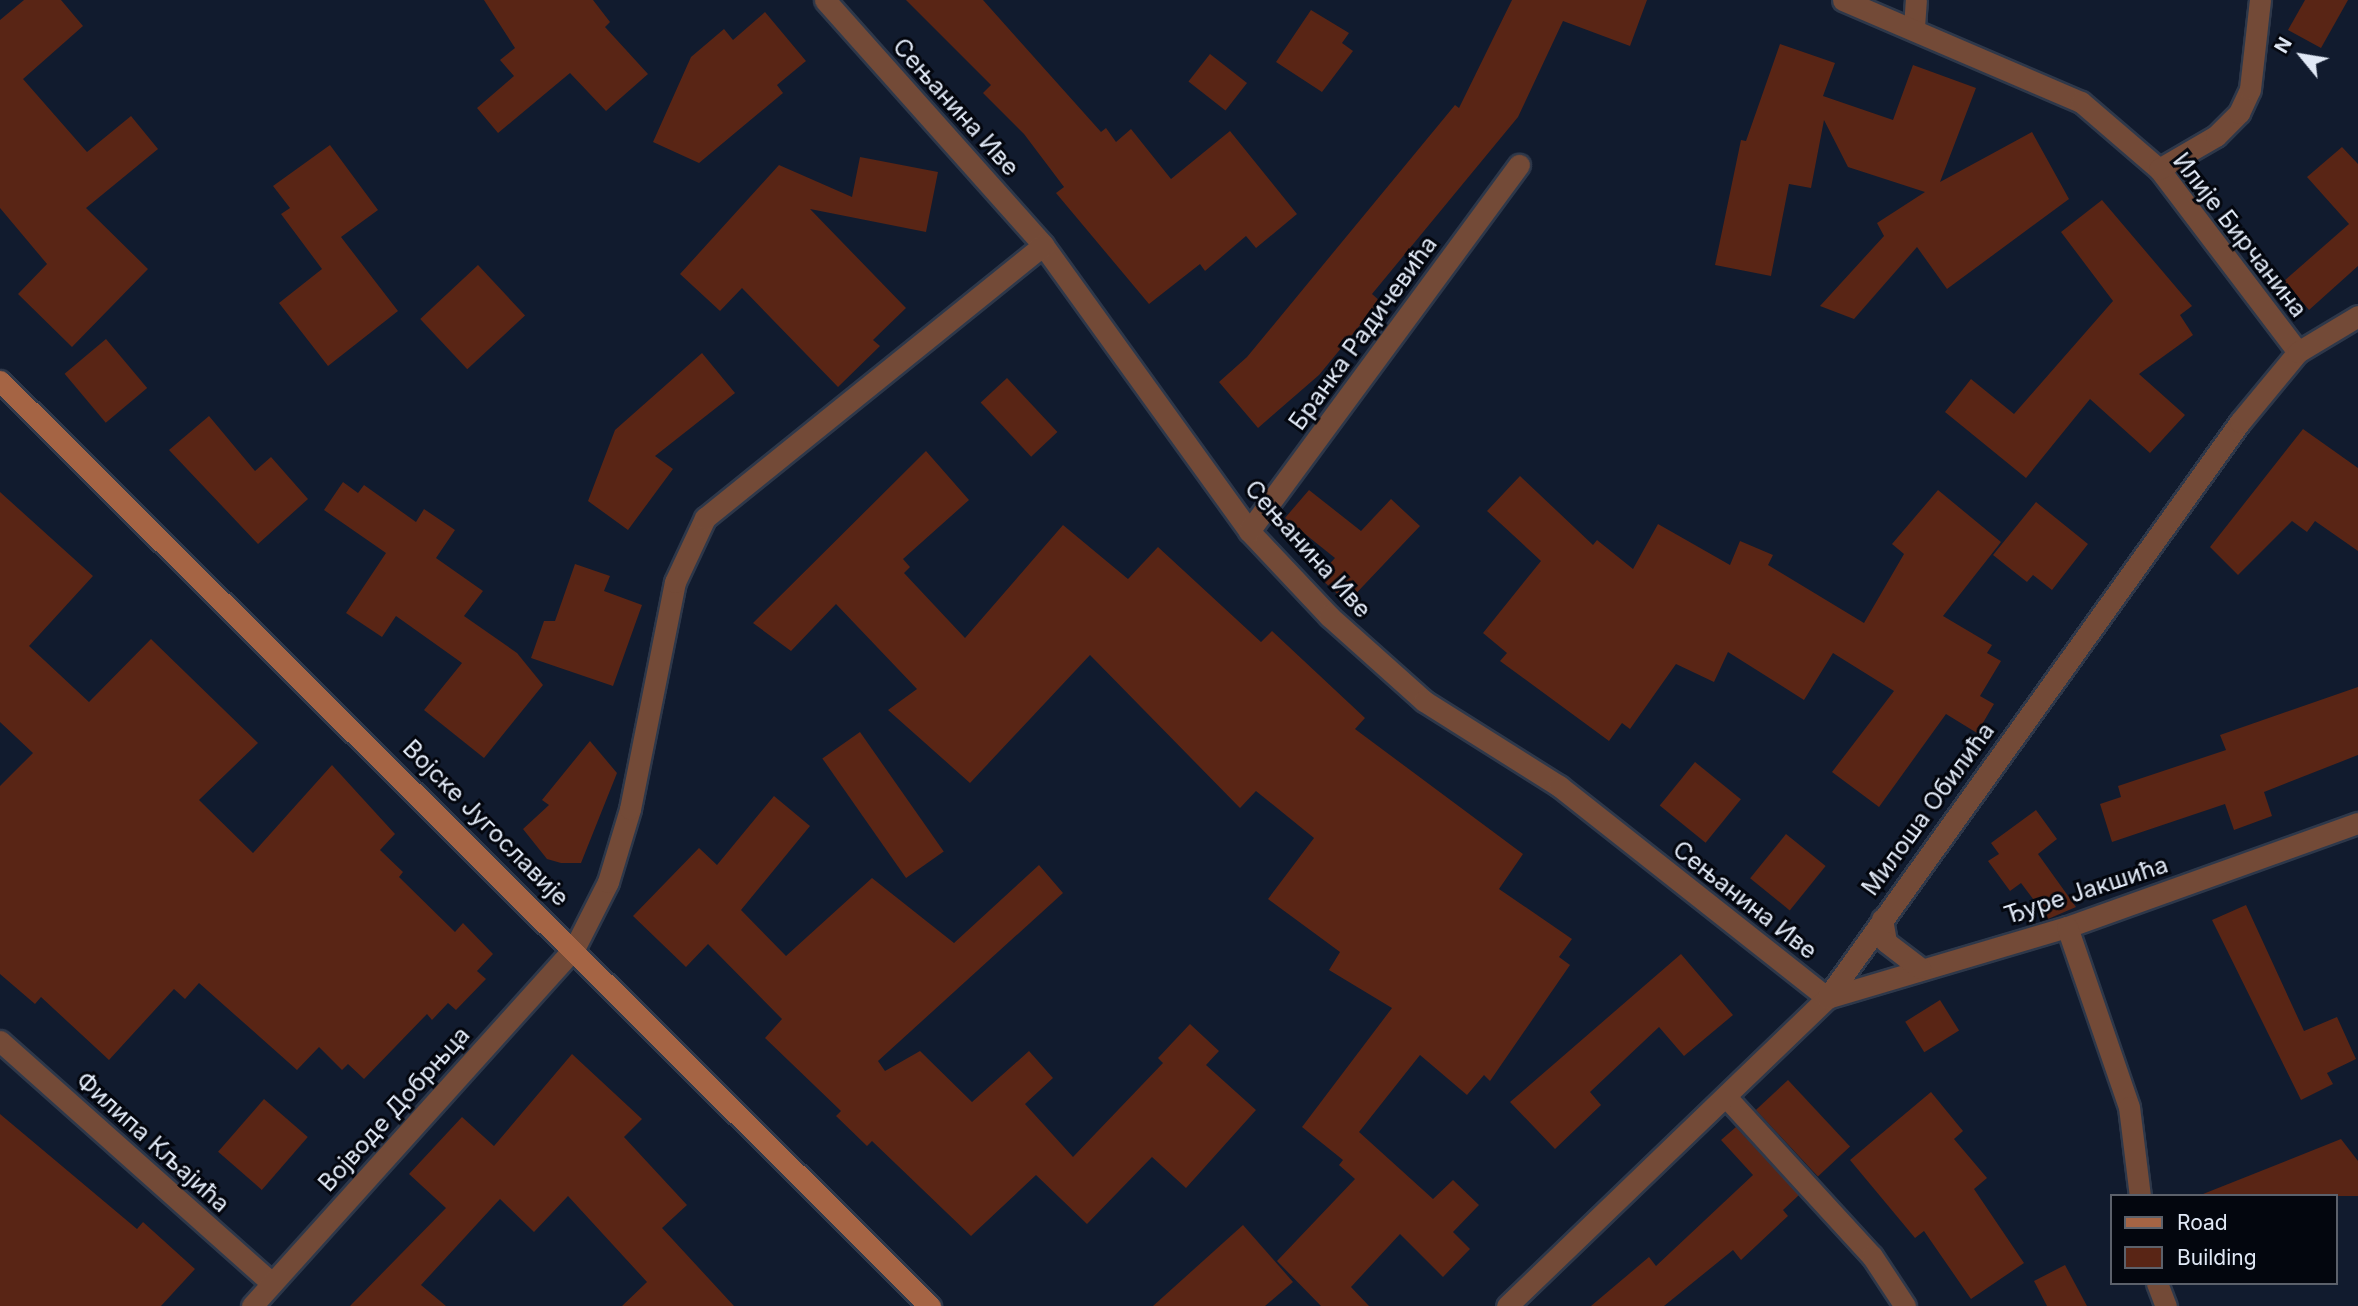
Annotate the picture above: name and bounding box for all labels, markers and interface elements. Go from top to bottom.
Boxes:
north arrow [2267,21,2337,91]
street label: Сењанина Иве [887,32,1025,182]
text: N [2270,33,2297,57]
street label: Илије Бирчанина [2167,147,2313,323]
street label: Бранка Радичевића [1283,230,1443,436]
street label: Сењанина Иве [1239,474,1377,624]
street label: Милоша Обилића [1856,717,2000,901]
street label: Војске Југославије [397,734,575,912]
street label: Сењанина Иве [1667,835,1823,965]
street label: Ђуре Јакшића [2001,850,2171,930]
street label: Војводе Добрњца [312,1021,476,1197]
street label: Филипа Кљајића [71,1066,235,1218]
legend [2110,1194,2337,1285]
text: Road [2177,1210,2228,1235]
text: Building [2177,1245,2257,1270]

